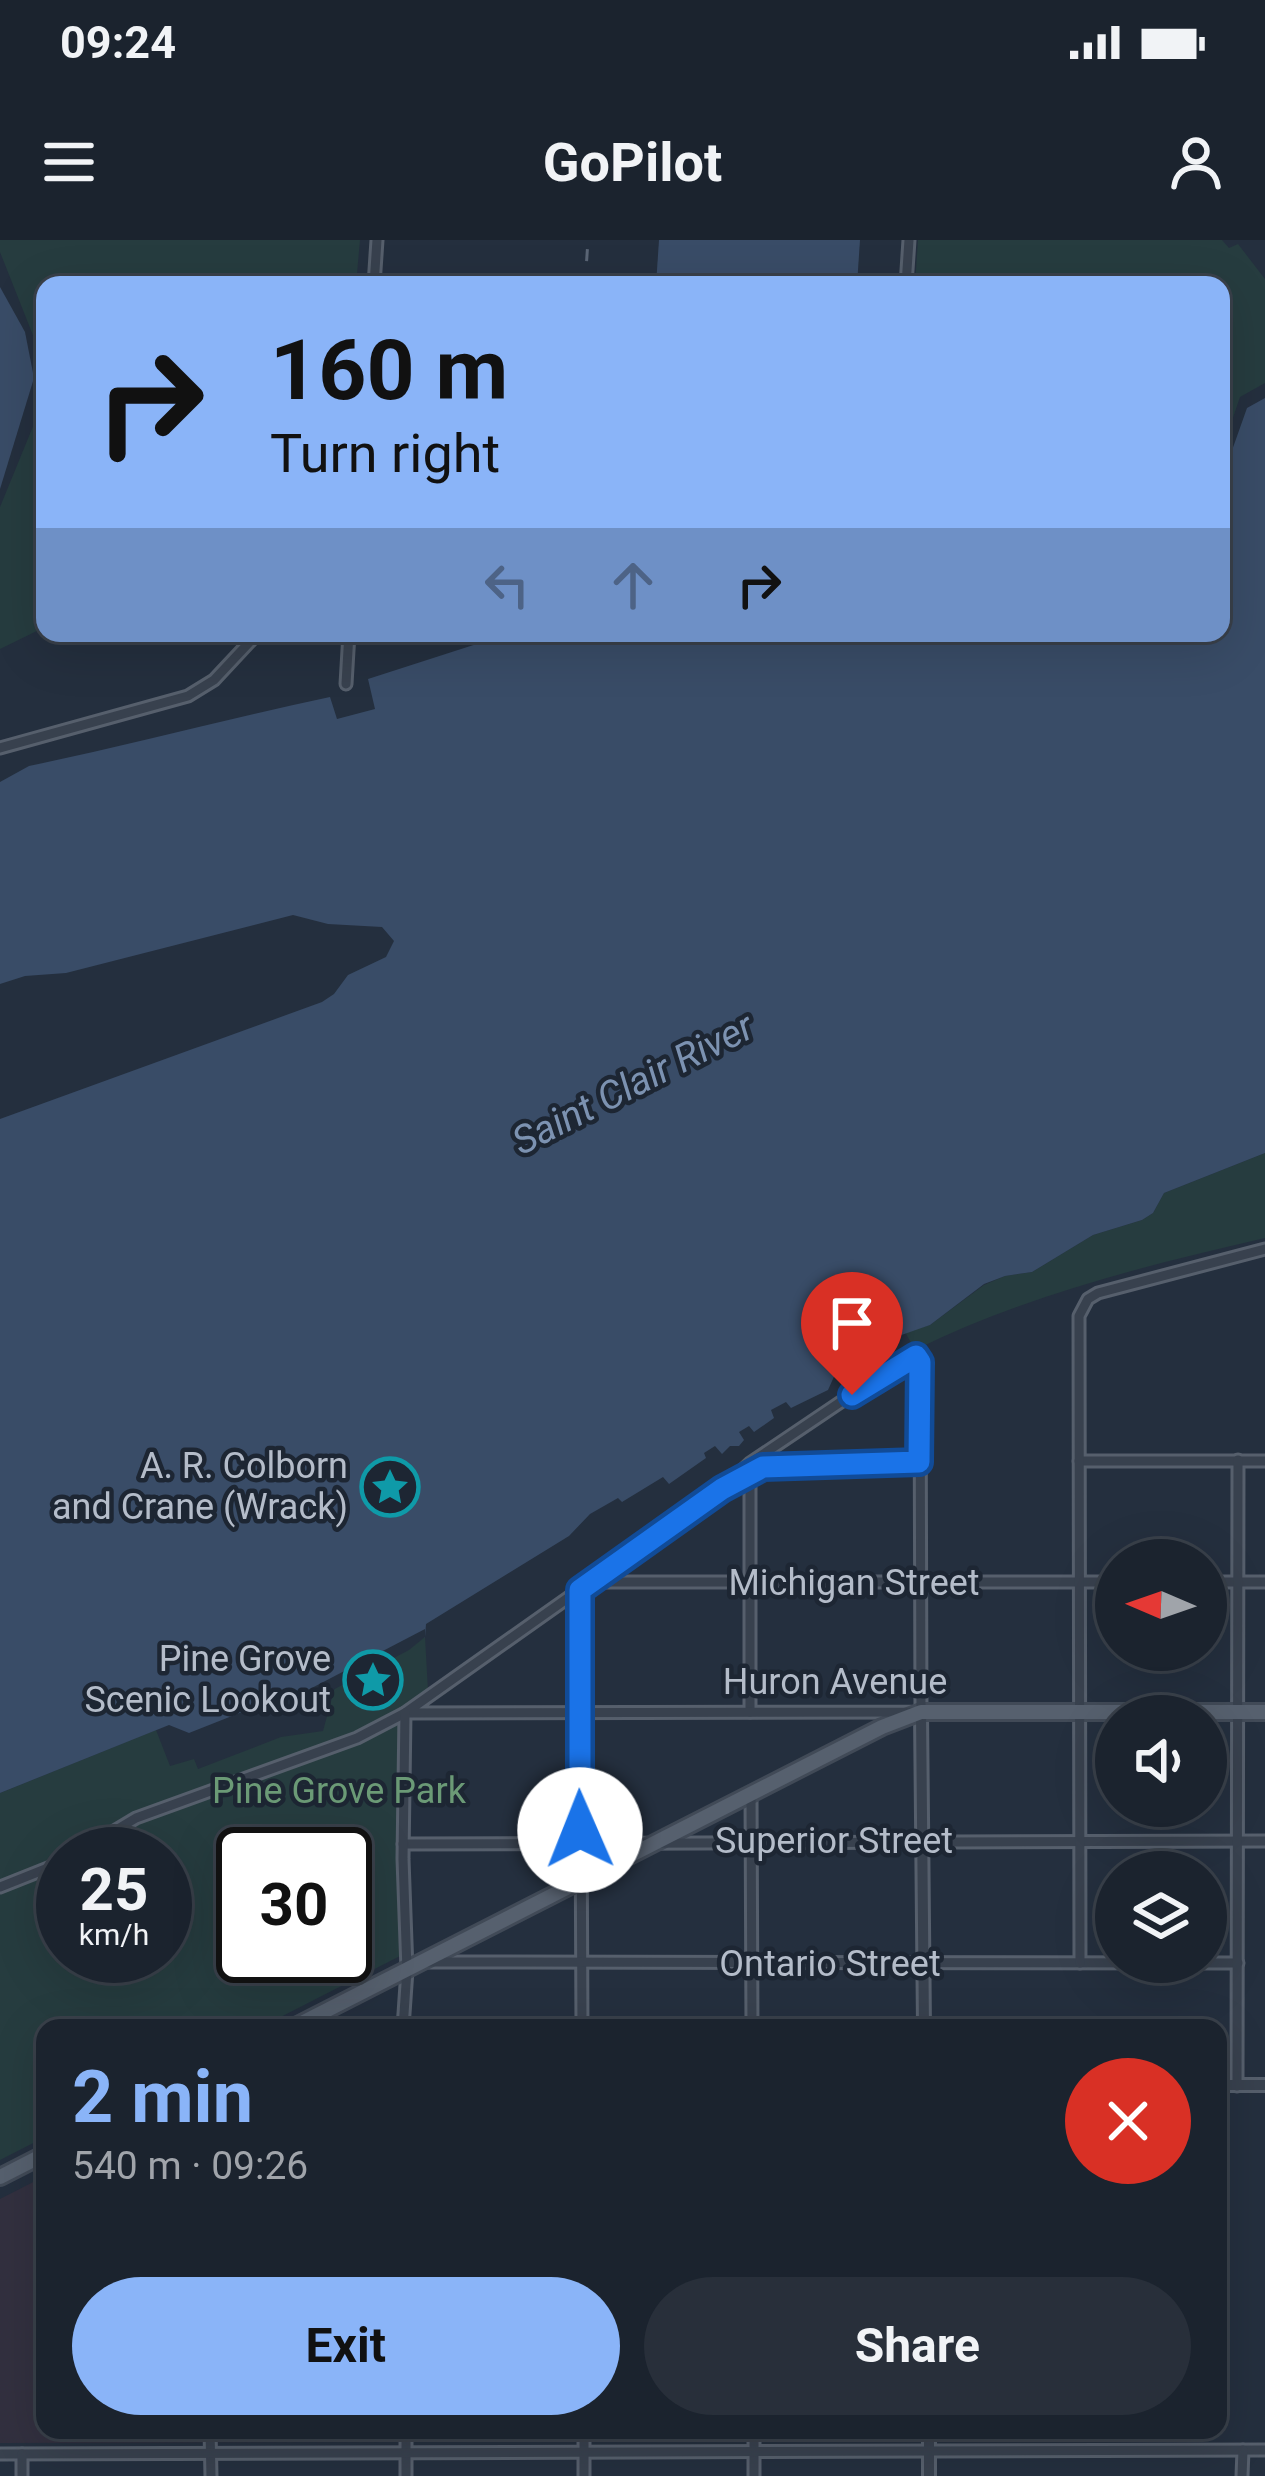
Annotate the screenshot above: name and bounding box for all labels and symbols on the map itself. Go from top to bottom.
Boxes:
water label: Saint Clair River [505,1003,762,1165]
pin [801,1272,903,1395]
place label: A. R. Colborn and Crane (Wrack) [52,1445,348,1528]
place icon: A. R. Colborn and Crane (Wrack) [359,1456,421,1518]
north arrow [1095,1539,1227,1671]
street label: Michigan Street [728,1562,980,1604]
place label: Pine Grove Scenic Lookout [84,1638,331,1721]
place icon: Pine Grove Scenic Lookout [342,1649,404,1711]
street label: Huron Avenue [723,1661,947,1703]
position arrow [517,1767,643,1893]
park label: Pine Grove Park [212,1770,467,1812]
street label: Superior Street [715,1820,953,1862]
speed limit sign: 30 [216,1827,372,1983]
street label: Ontario Street [719,1943,941,1985]

